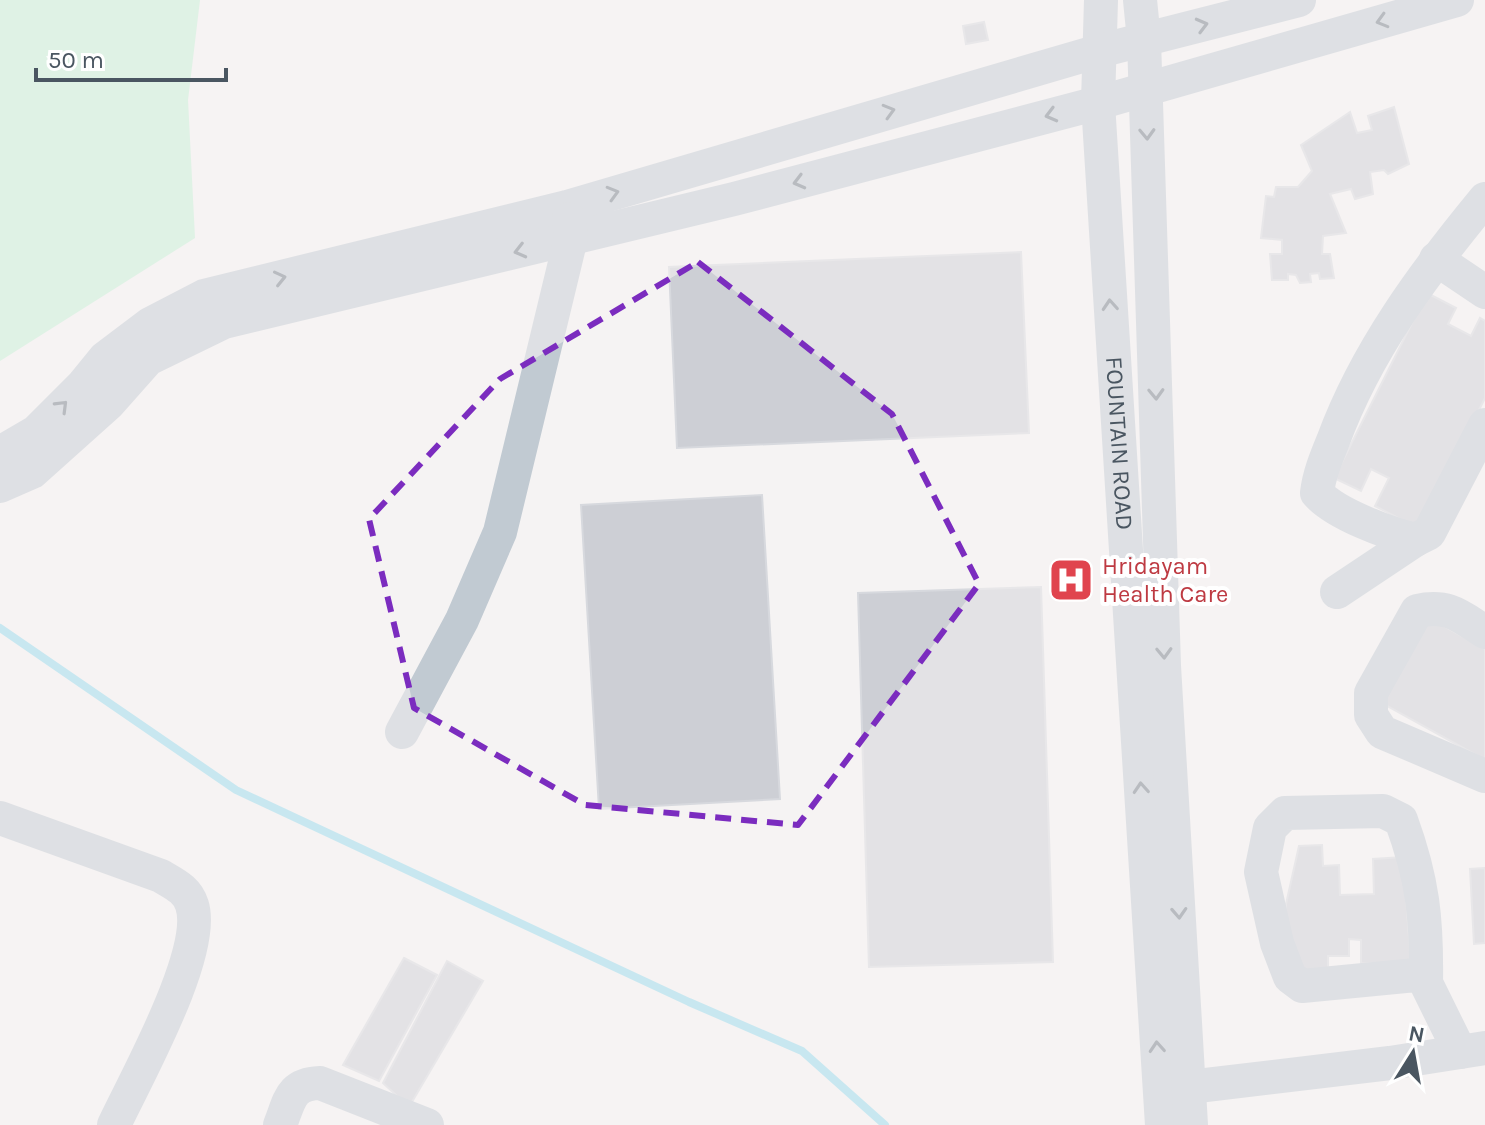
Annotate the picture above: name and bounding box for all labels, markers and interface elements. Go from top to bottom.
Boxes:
one-way arrow [1375,12,1389,29]
one-way arrow [1194,18,1208,35]
scale bar [36,32,226,82]
text: 50 m [48,46,104,74]
one-way arrow [882,104,896,120]
one-way arrow [1044,106,1058,123]
one-way arrow [1139,128,1156,141]
one-way arrow [793,172,807,189]
one-way arrow [606,186,619,202]
one-way arrow [513,241,527,258]
one-way arrow [272,270,286,287]
one-way arrow [1102,298,1119,311]
street label: FOUNTAIN ROAD [1100,356,1139,531]
one-way arrow [1147,388,1164,401]
one-way arrow [52,401,67,415]
place label: Hridayam Health Care [1102,552,1228,608]
hospital icon: Hridayam Health Care [1047,556,1095,604]
one-way arrow [1155,647,1173,660]
one-way arrow [1132,781,1149,794]
one-way arrow [1170,907,1187,920]
north arrow [1373,1013,1453,1093]
text: N [1406,1020,1427,1049]
one-way arrow [1149,1040,1166,1053]

